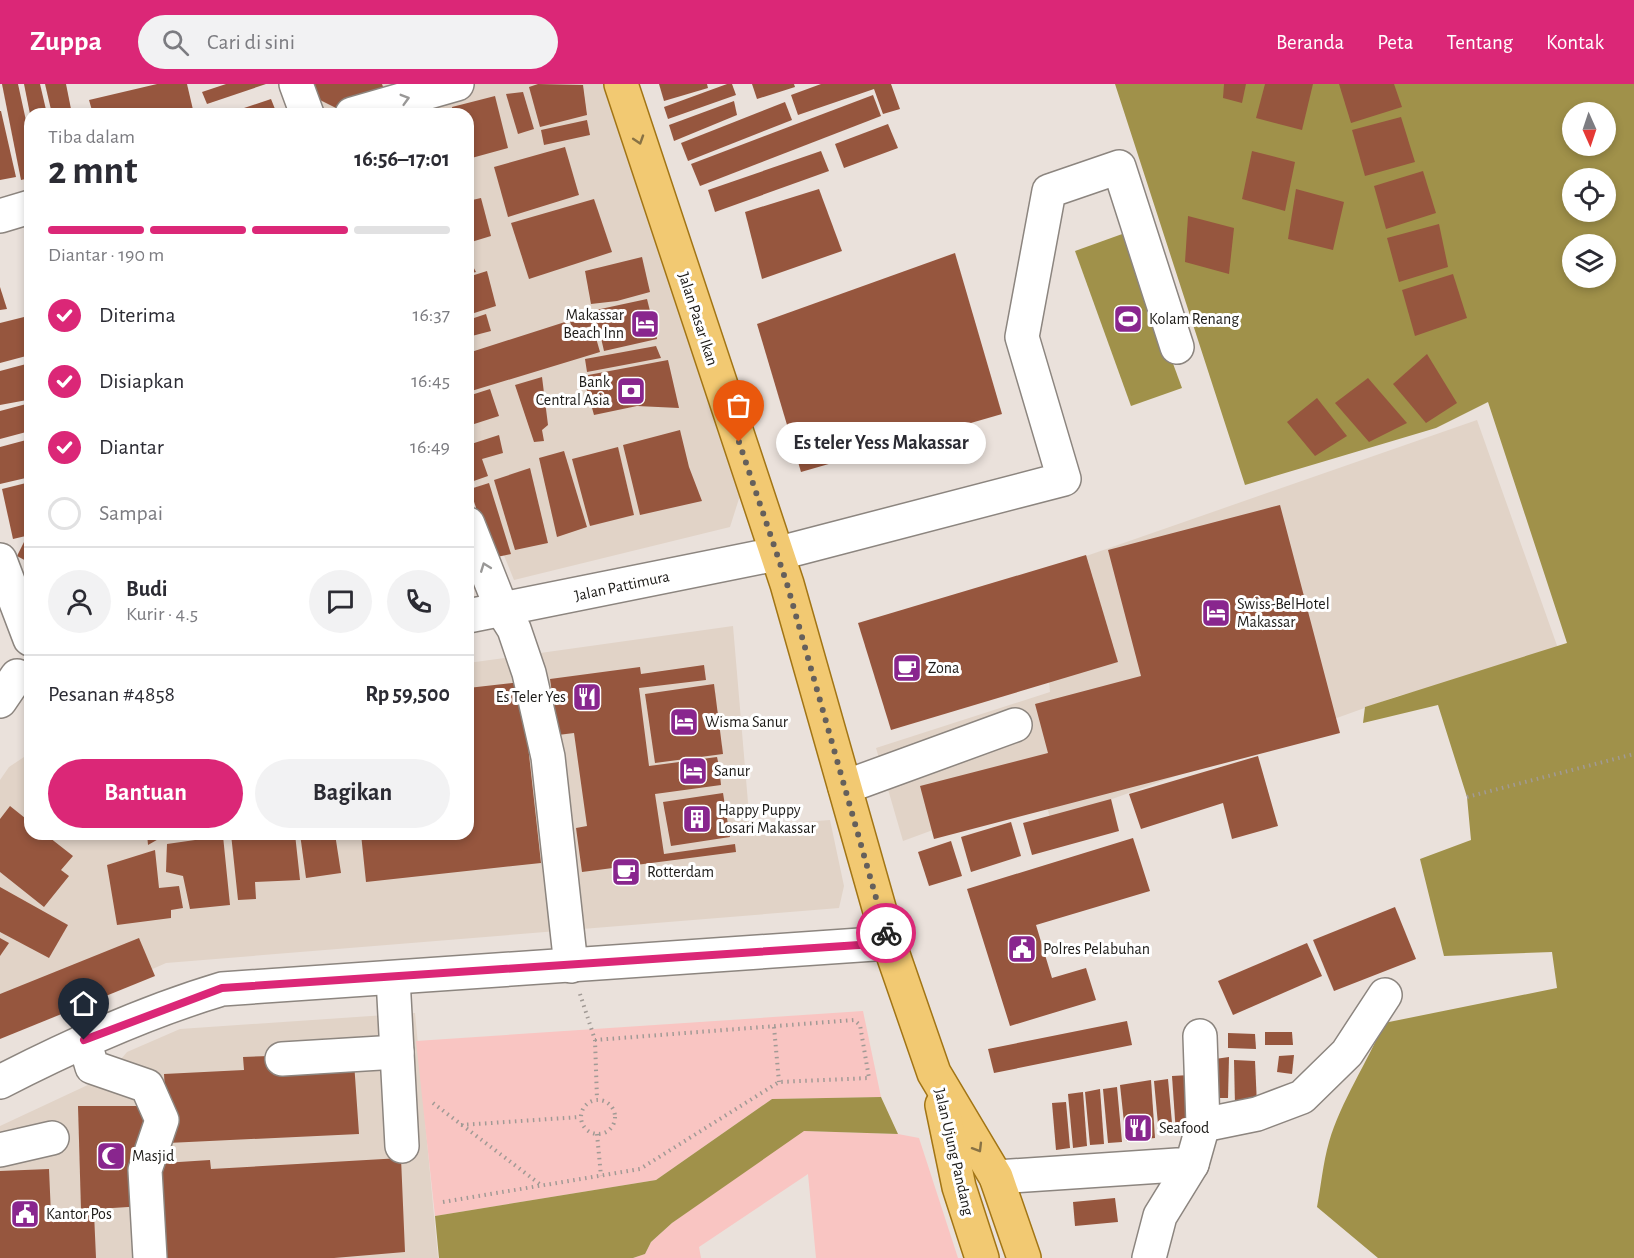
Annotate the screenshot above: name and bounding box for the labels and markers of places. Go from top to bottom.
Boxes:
sports icon: Kolam Renang [1112,303,1144,335]
place label: Makassar Beach Inn [563,307,625,341]
hotel icon: Makassar Beach Inn [629,308,661,340]
place label: Kolam Renang [1149,311,1239,327]
place label: Bank Central Asia [536,374,611,408]
bank icon: Bank Central Asia [615,375,647,407]
pin [713,380,764,442]
callout: Es teler Yess Makassar [775,421,985,463]
place label: Swiss-BelHotel Makassar [1237,596,1330,630]
hotel icon: Swiss-BelHotel Makassar [1200,597,1232,629]
cafe icon: Zona [891,652,923,684]
place label: Zona [928,660,959,676]
restaurant icon: Es Teler Yes [571,681,603,713]
place label: Es Teler Yes [496,689,566,705]
hotel icon: Wisma Sanur [668,706,700,738]
place label: Wisma Sanur [705,714,789,730]
hotel icon: Sanur [677,755,709,787]
place label: Sanur [714,763,751,779]
place label: Happy Puppy Losari Makassar [718,802,816,836]
building icon: Happy Puppy Losari Makassar [681,803,713,835]
cafe icon: Rotterdam [610,856,642,888]
place label: Rotterdam [647,864,714,880]
public building icon: Polres Pelabuhan [1006,933,1038,965]
place label: Polres Pelabuhan [1043,941,1150,957]
pin [58,978,109,1040]
restaurant icon: Seafood [1122,1112,1154,1144]
place label: Seafood [1159,1120,1209,1136]
mosque icon: Masjid [95,1140,127,1172]
place label: Masjid [132,1148,174,1165]
public building icon: Kantor Pos [9,1198,41,1230]
place label: Kantor Pos [46,1206,112,1222]

